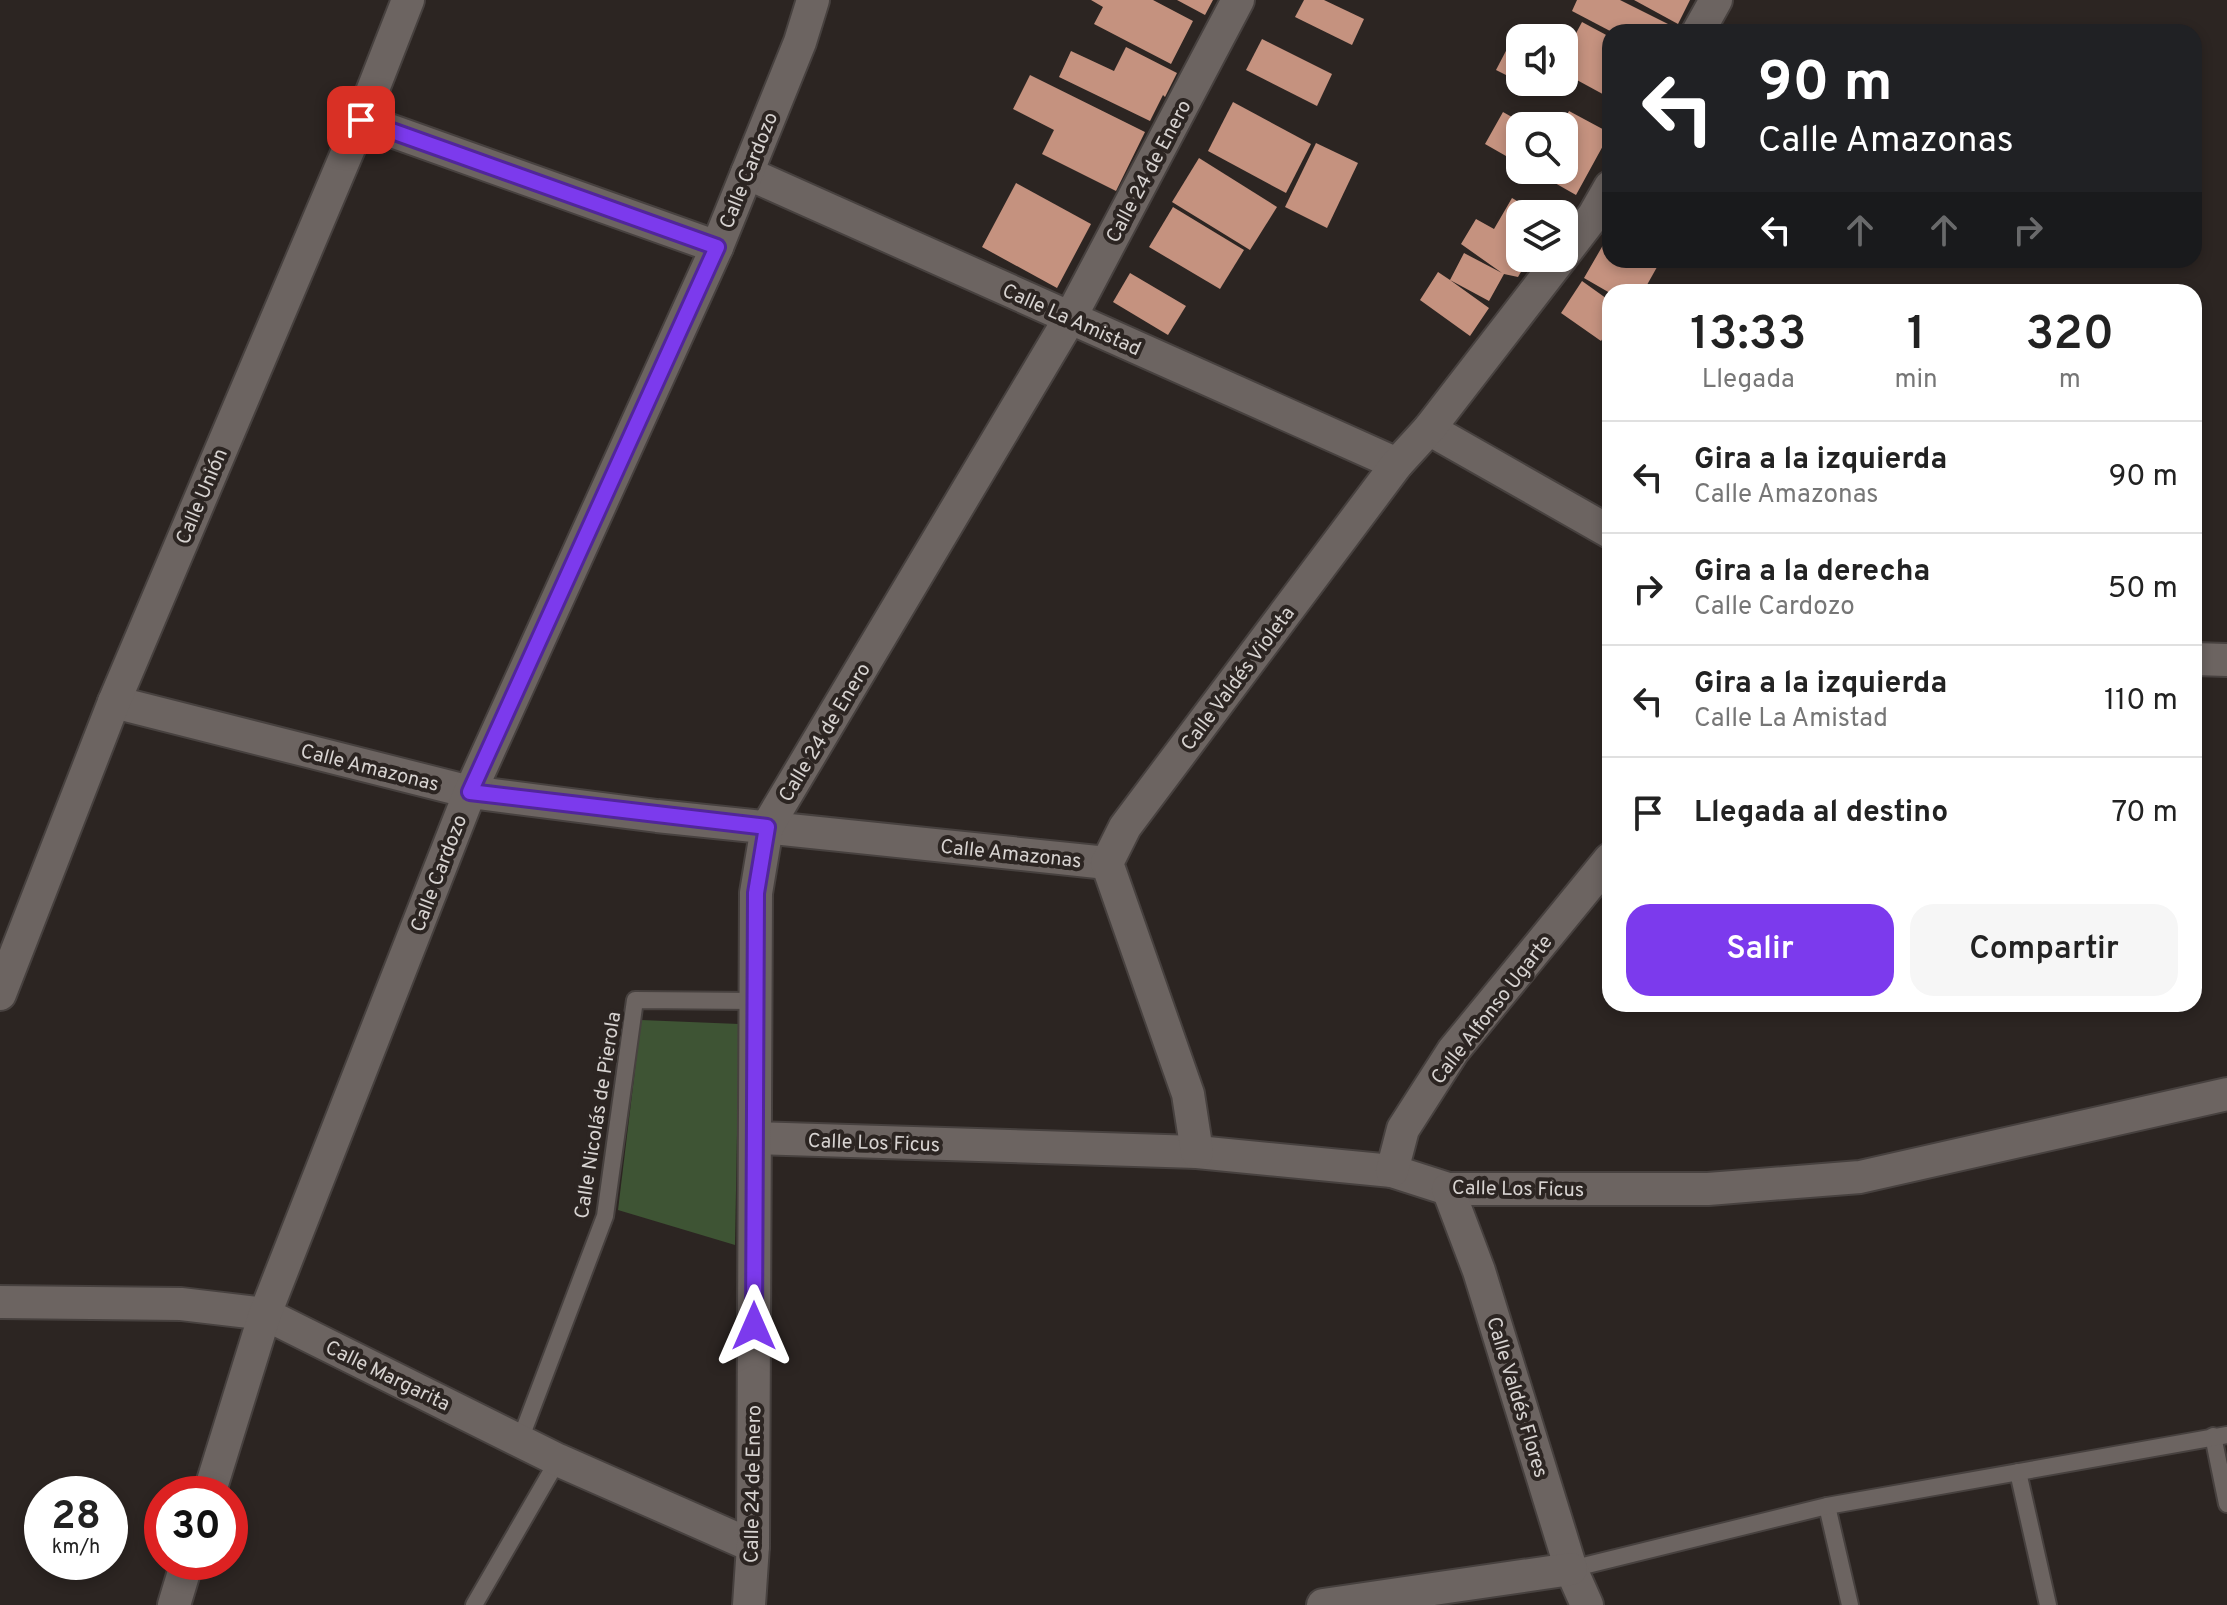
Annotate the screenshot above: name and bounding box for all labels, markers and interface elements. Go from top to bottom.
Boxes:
map controls [1506,24,1578,272]
button: sound [1506,24,1578,96]
text: 90 m [1758,50,1893,120]
icon: left [1626,56,1730,160]
pin [327,86,395,154]
street label: Calle 24 de Enero [1101,96,1198,248]
icon: arrive [339,98,383,142]
street label: Calle Cardozo [715,109,785,233]
button: search [1506,112,1578,184]
text: Calle Amazonas [1758,119,2014,165]
button: layers [1506,200,1578,272]
icon: left [1754,208,1798,252]
icon: ahead [1838,208,1882,252]
icon: ahead [1922,208,1966,252]
icon: right [2006,208,2050,252]
street label: Calle La Amistad [998,279,1145,363]
text: 13:33 [1690,306,1807,366]
text: 1 [1907,306,1925,366]
text: 320 [2026,306,2114,366]
text: Llegada [1702,364,1795,397]
text: min [1894,364,1938,397]
text: m [2059,364,2081,397]
text: Gira a la izquierda [1694,442,1947,479]
street label: Calle Unión [171,445,235,549]
icon: left [1626,455,1670,499]
text: 90 m [2109,459,2178,496]
text: Calle Amazonas [1694,479,1879,512]
text: Gira a la derecha [1694,554,1930,591]
icon: right [1626,567,1670,611]
text: 50 m [2108,571,2178,608]
text: Calle Cardozo [1694,591,1855,624]
street label: Calle Valdés Violeta [1176,602,1301,757]
street label: Calle 24 de Enero [774,659,878,807]
text: Gira a la izquierda [1694,666,1947,703]
icon: left [1626,679,1670,723]
text: 110 m [2104,683,2178,720]
text: Calle La Amistad [1694,703,1888,736]
street label: Calle Amazonas [297,739,442,799]
icon: arrive [1626,791,1670,835]
text: Llegada al destino [1694,795,1948,832]
text: 70 m [2112,795,2178,832]
street label: Calle Cardozo [406,811,474,936]
street label: Calle Amazonas [939,835,1083,875]
button: Salir [1626,904,1894,996]
button: Compartir [1910,904,2178,996]
street label: Calle Alfonso Ugarte [1426,930,1559,1090]
street label: Calle Nicolás de Pierola [570,1010,628,1221]
street label: Calle Los Ficus [807,1129,941,1159]
street label: Calle Los Ficus [1452,1176,1584,1204]
position arrow [712,1284,796,1368]
street label: Calle Valdés Flores [1479,1314,1553,1481]
street label: Calle Margarita [320,1335,454,1418]
street label: Calle 24 de Enero [740,1405,768,1563]
speed limit sign: 30 [144,1476,248,1580]
text: 28 [51,1493,101,1543]
text: km/h [52,1535,100,1561]

